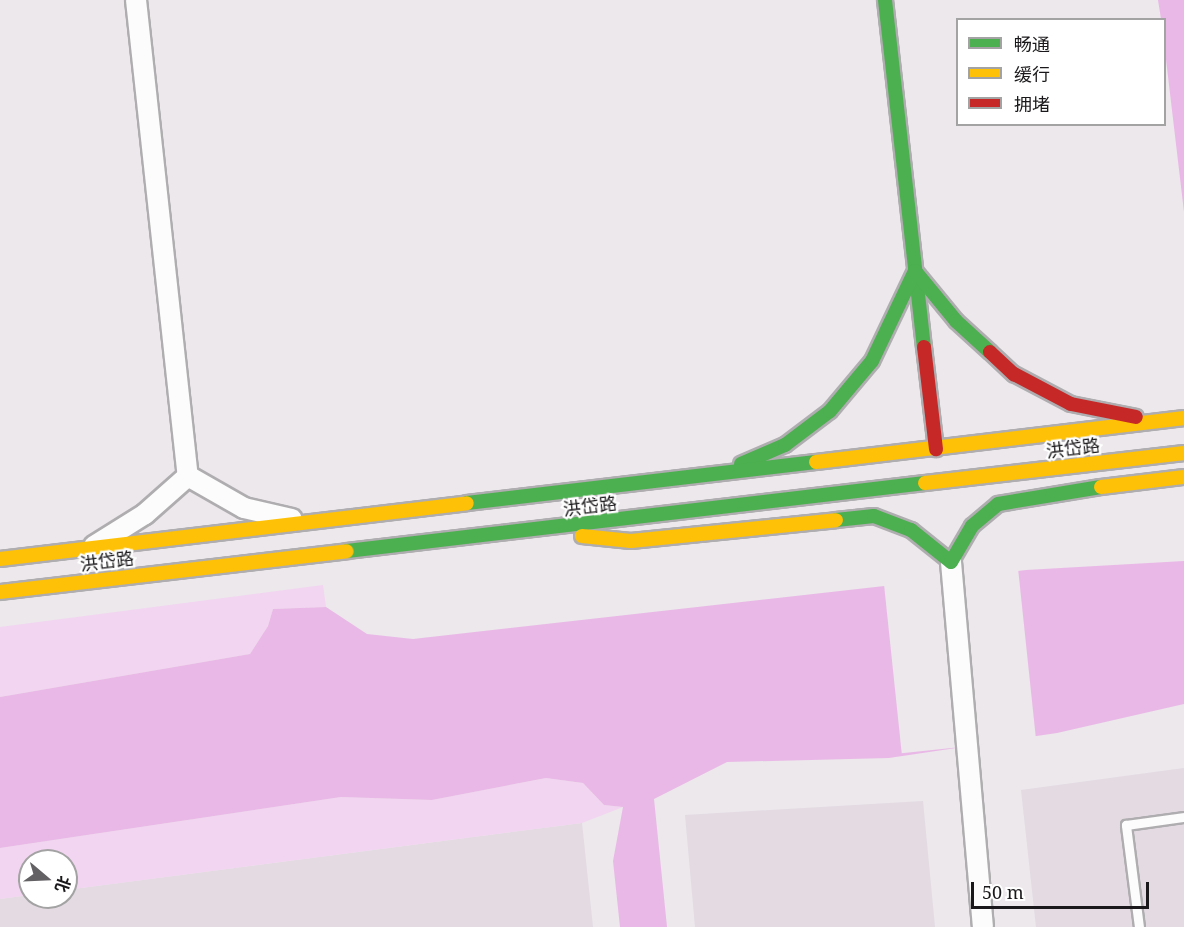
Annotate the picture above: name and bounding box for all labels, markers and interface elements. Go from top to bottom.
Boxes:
legend [956,18,1166,126]
text: 畅通 [1014,32,1050,56]
text: 缓行 [1014,62,1050,86]
text: 拥堵 [1014,92,1050,116]
street label: 洪岱路 [1045,434,1101,462]
street label: 洪岱路 [562,492,618,520]
street label: 洪岱路 [79,547,135,575]
north arrow [18,849,78,909]
scale bar [974,870,1152,908]
text: 北 [50,873,76,895]
text: 50 m [982,880,1024,904]

